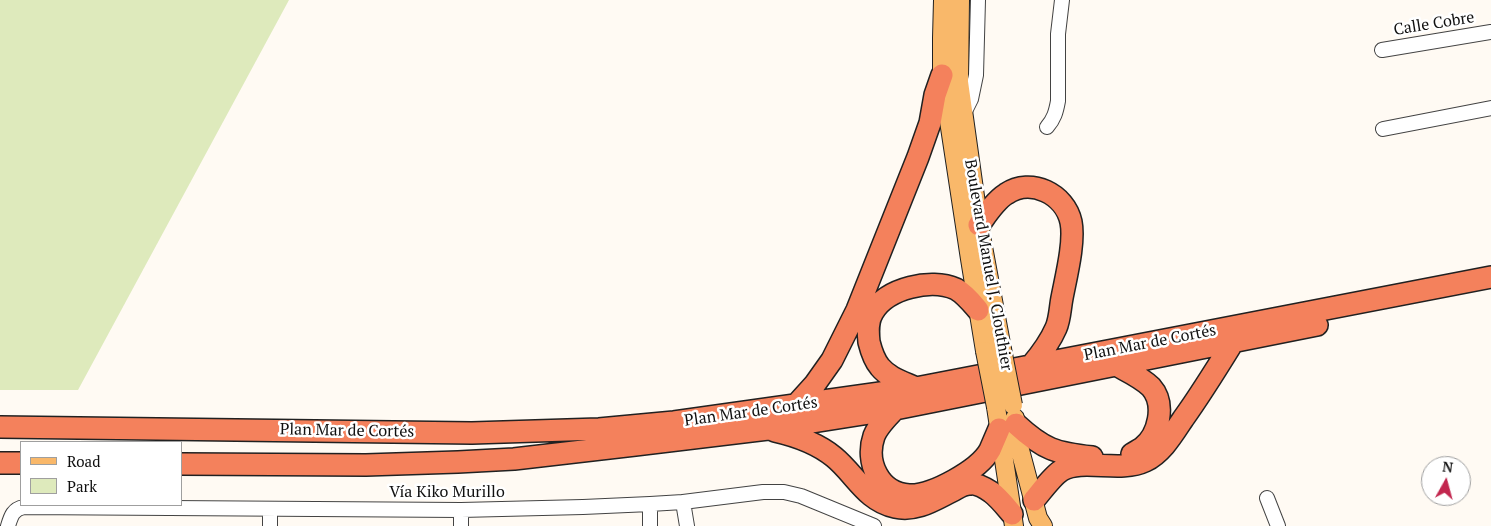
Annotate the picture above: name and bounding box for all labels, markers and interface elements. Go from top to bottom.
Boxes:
street label: Calle Cobre [1392,8,1476,40]
street label: Boulevard Manuel J. Clouthier [960,158,1016,372]
street label: Plan Mar de Cortés [1082,321,1218,365]
street label: Plan Mar de Cortés [683,393,819,431]
street label: Plan Mar de Cortés [280,420,414,442]
legend [20,441,182,506]
text: Road [67,451,100,471]
north arrow [1421,456,1471,506]
text: N [1441,457,1454,477]
text: Park [67,476,97,496]
street label: Vía Kiko Murillo [389,482,505,502]

